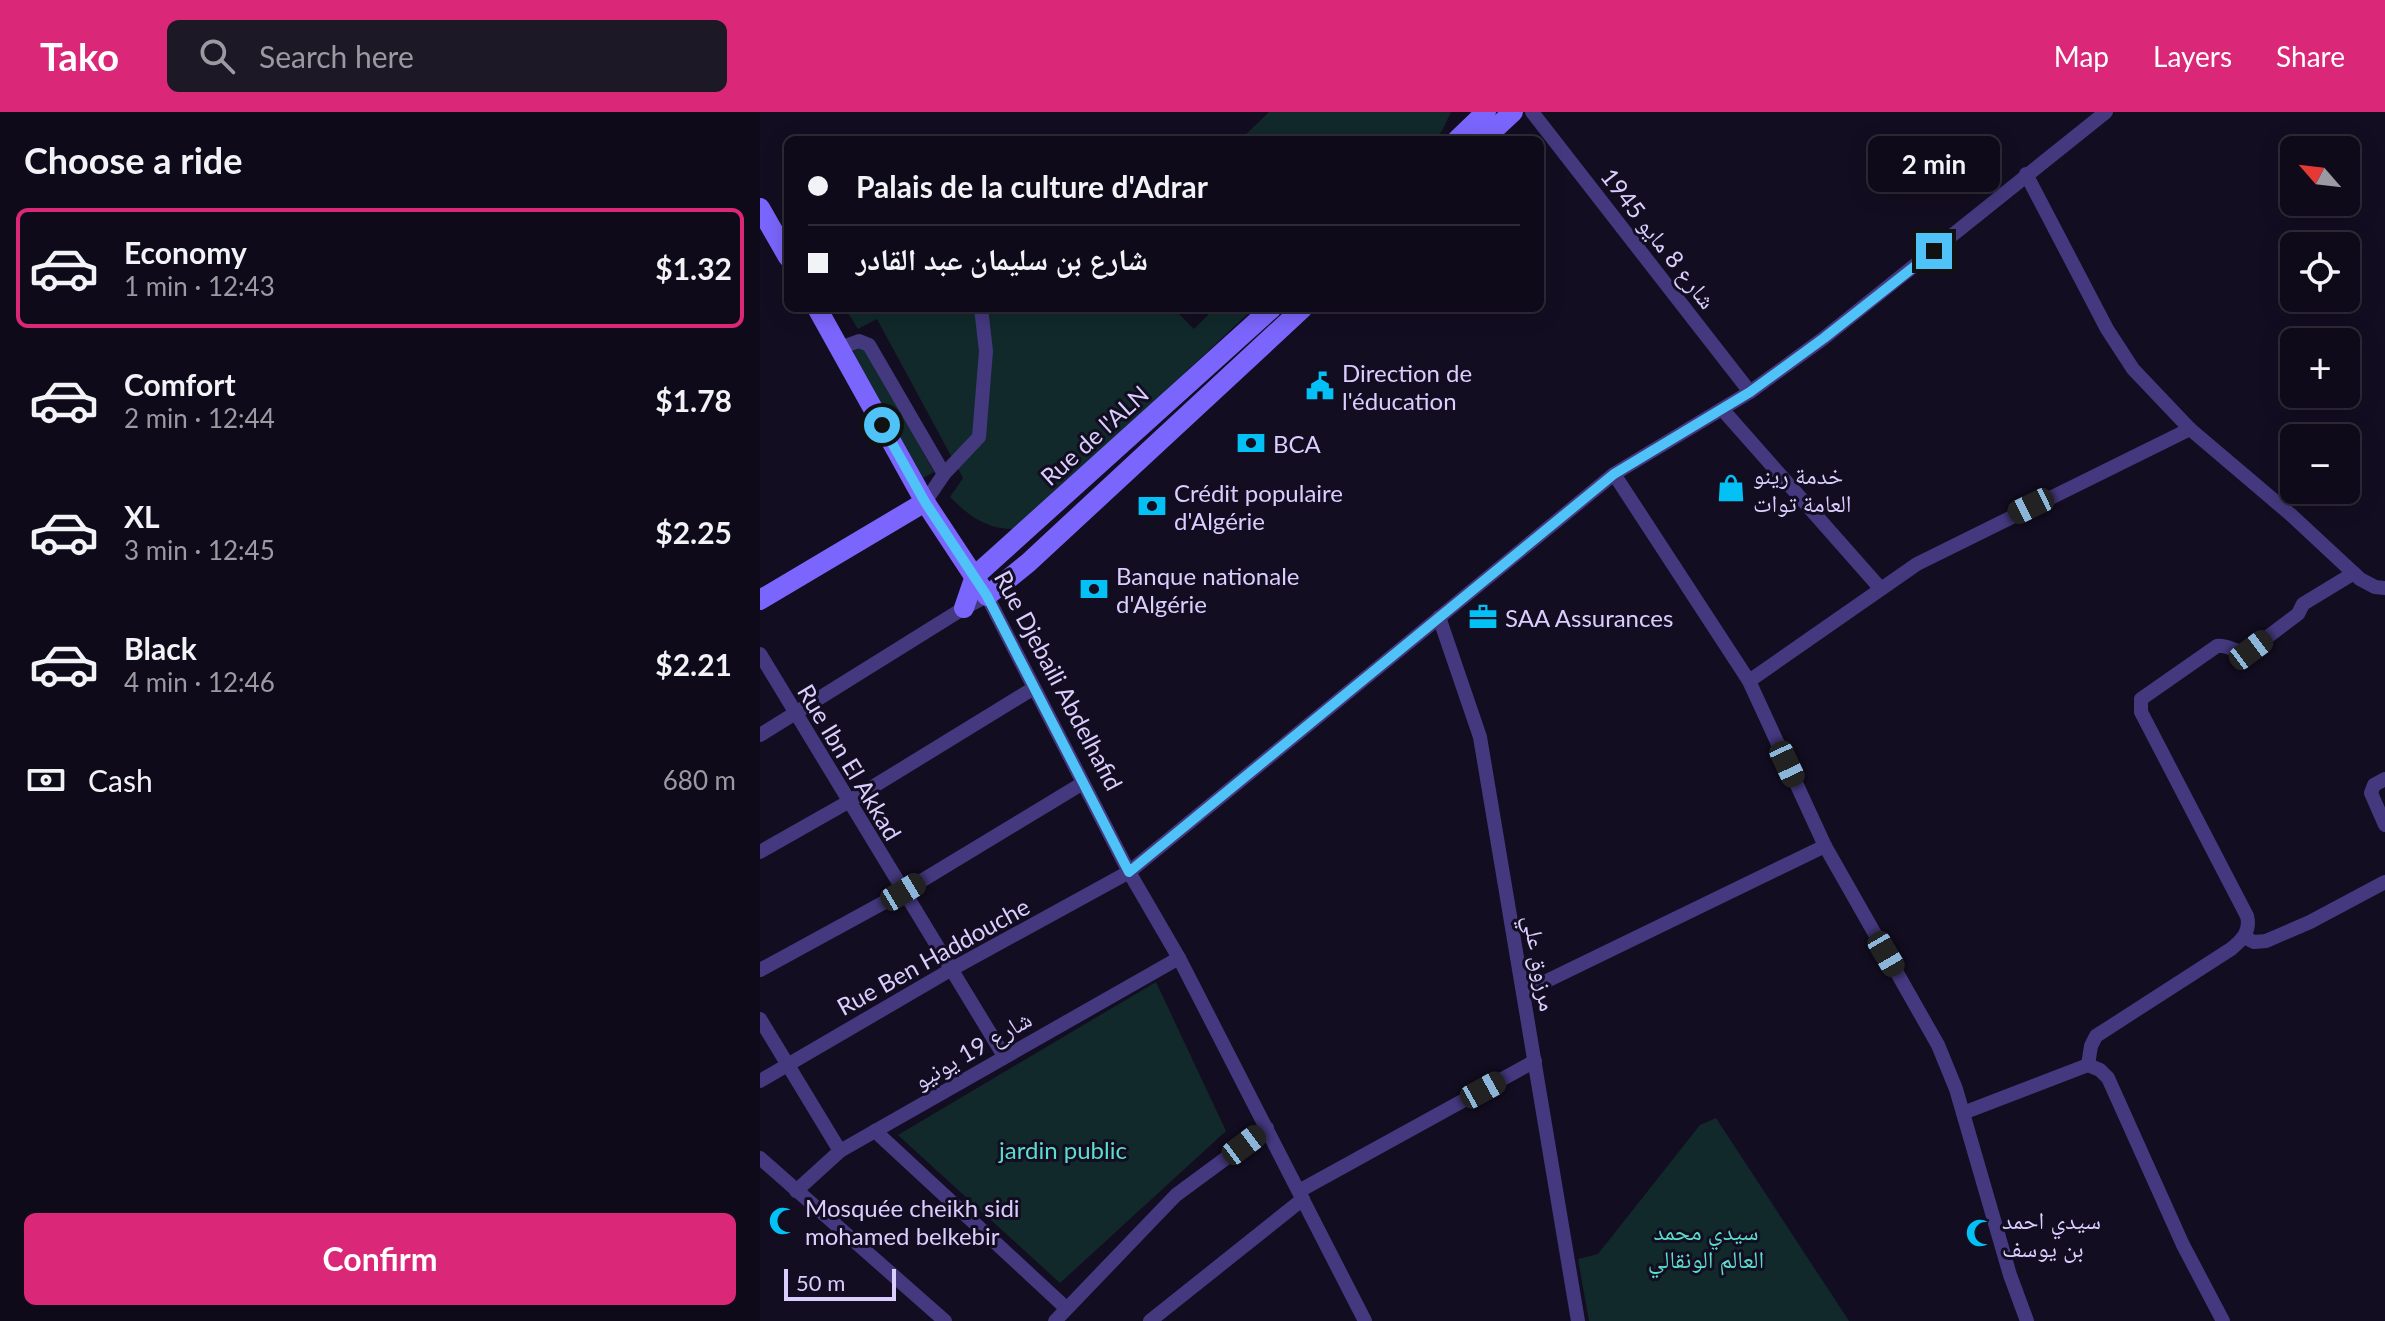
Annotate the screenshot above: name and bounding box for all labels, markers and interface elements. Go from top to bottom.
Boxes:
search box [167,20,727,92]
text: Tako [40,33,119,79]
icon: search [195,34,239,78]
text: Search here [259,38,414,74]
text: Map [2054,39,2109,73]
text: Layers [2153,39,2232,73]
text: Share [2276,39,2345,73]
callout: 2 min [1868,135,2000,191]
north arrow [2280,136,2360,216]
map controls [2280,136,2360,504]
text: Choose a ride [24,138,243,182]
text: 2 min [1902,148,1966,180]
street label: شارع 8 مايو 1945 [1594,162,1723,315]
text: Palais de la culture d'Adrar [856,168,1208,204]
icon: car [28,232,100,304]
button: locate [2280,232,2360,312]
route end [1916,233,1952,269]
text: Economy [124,234,247,270]
text: شارع بن سليمان عبد القادر [856,240,1148,276]
text: $1.32 [655,250,732,286]
text: 1 min · 12:43 [124,270,275,302]
button: + [2280,328,2360,408]
place label: Direction de l'éducation [1342,358,1472,415]
icon: car [28,364,100,436]
text: Comfort [124,366,236,402]
public building icon: Direction de l'éducation [1305,371,1335,401]
street label: Rue de l'ALN [1034,379,1154,491]
text: $1.78 [655,382,732,418]
text: 2 min · 12:44 [124,402,275,434]
route start [864,407,900,443]
button: − [2280,424,2360,504]
bank icon: BCA [1236,428,1266,458]
place label: BCA [1273,429,1322,458]
place label: خدمة رينو العامة توات [1753,460,1851,517]
shop icon: خدمة رينو العامة توات [1716,473,1746,503]
place label: Crédit populaire d'Algérie [1174,478,1343,535]
car [2004,485,2058,527]
bank icon: Crédit populaire d'Algérie [1137,491,1167,521]
icon: car [28,496,100,568]
text: XL [124,498,160,534]
text: $2.25 [655,514,732,550]
text: 3 min · 12:45 [124,534,275,566]
place label: Banque nationale d'Algérie [1116,561,1300,618]
street label: Rue Djebaili Abdelhafid [989,565,1129,795]
bank icon: Banque nationale d'Algérie [1079,574,1109,604]
office icon: SAA Assurances [1468,602,1498,632]
place label: SAA Assurances [1505,603,1673,632]
car [2225,626,2277,674]
icon: car [28,628,100,700]
text: Black [124,630,197,666]
text: $2.21 [655,646,732,682]
text: 4 min · 12:46 [124,666,275,698]
street label: Rue Ibn El Akkad [792,679,908,845]
car [1766,737,1808,791]
icon: cash [24,758,68,802]
text: Cash [88,762,153,798]
text: 680 m [663,764,736,796]
car [876,869,930,915]
street label: Rue Ben Haddouche [832,891,1034,1021]
street label: مرزوق علي [1512,913,1564,1014]
car [1864,927,1908,981]
street label: شارع 19 يونيو [908,1004,1037,1096]
car [1456,1068,1510,1112]
car [1218,1121,1270,1169]
park label: jardin public [998,1135,1127,1164]
place label: Mosquée cheikh sidi mohamed belkebir [805,1193,1020,1250]
place label: سيدي احمد بن يوسف [2002,1205,2101,1263]
mosque icon: Mosquée cheikh sidi mohamed belkebir [768,1206,798,1236]
button: Confirm [24,1213,736,1305]
park label: سيدي محمد العالم الونقالي [1648,1216,1764,1279]
mosque icon: سيدي احمد بن يوسف [1965,1218,1995,1248]
scale bar [784,1265,896,1301]
text: 50 m [796,1269,845,1296]

